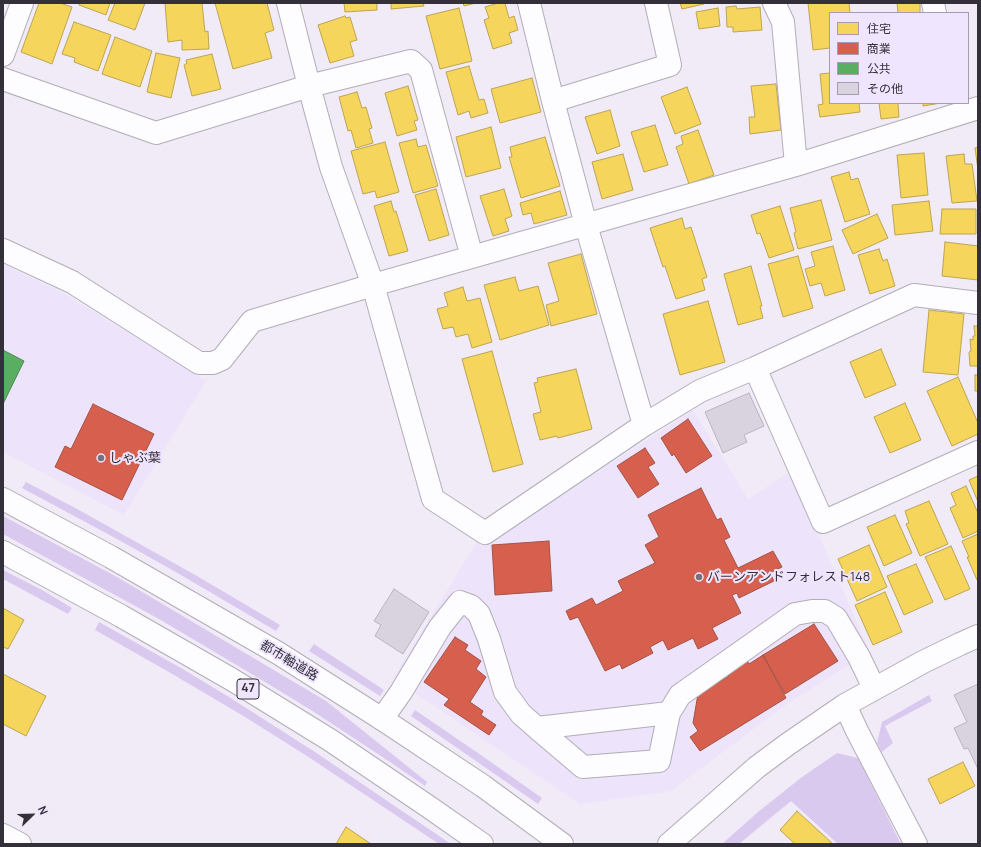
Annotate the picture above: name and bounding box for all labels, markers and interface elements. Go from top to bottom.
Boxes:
legend [829,12,969,104]
text: 住宅 [867,20,891,37]
text: 商業 [867,40,891,57]
text: 公共 [867,60,891,77]
text: その他 [867,80,903,97]
place label: しゃぶ葉 [109,450,161,466]
marker: しゃぶ葉 [96,453,106,463]
place label: バーンアンドフォレスト148 [707,569,870,585]
marker: バーンアンドフォレスト148 [694,572,704,582]
street label: 都市軸道路 [257,638,321,684]
road number: 47 [237,679,259,699]
north arrow [12,795,52,835]
text: N [35,804,52,817]

